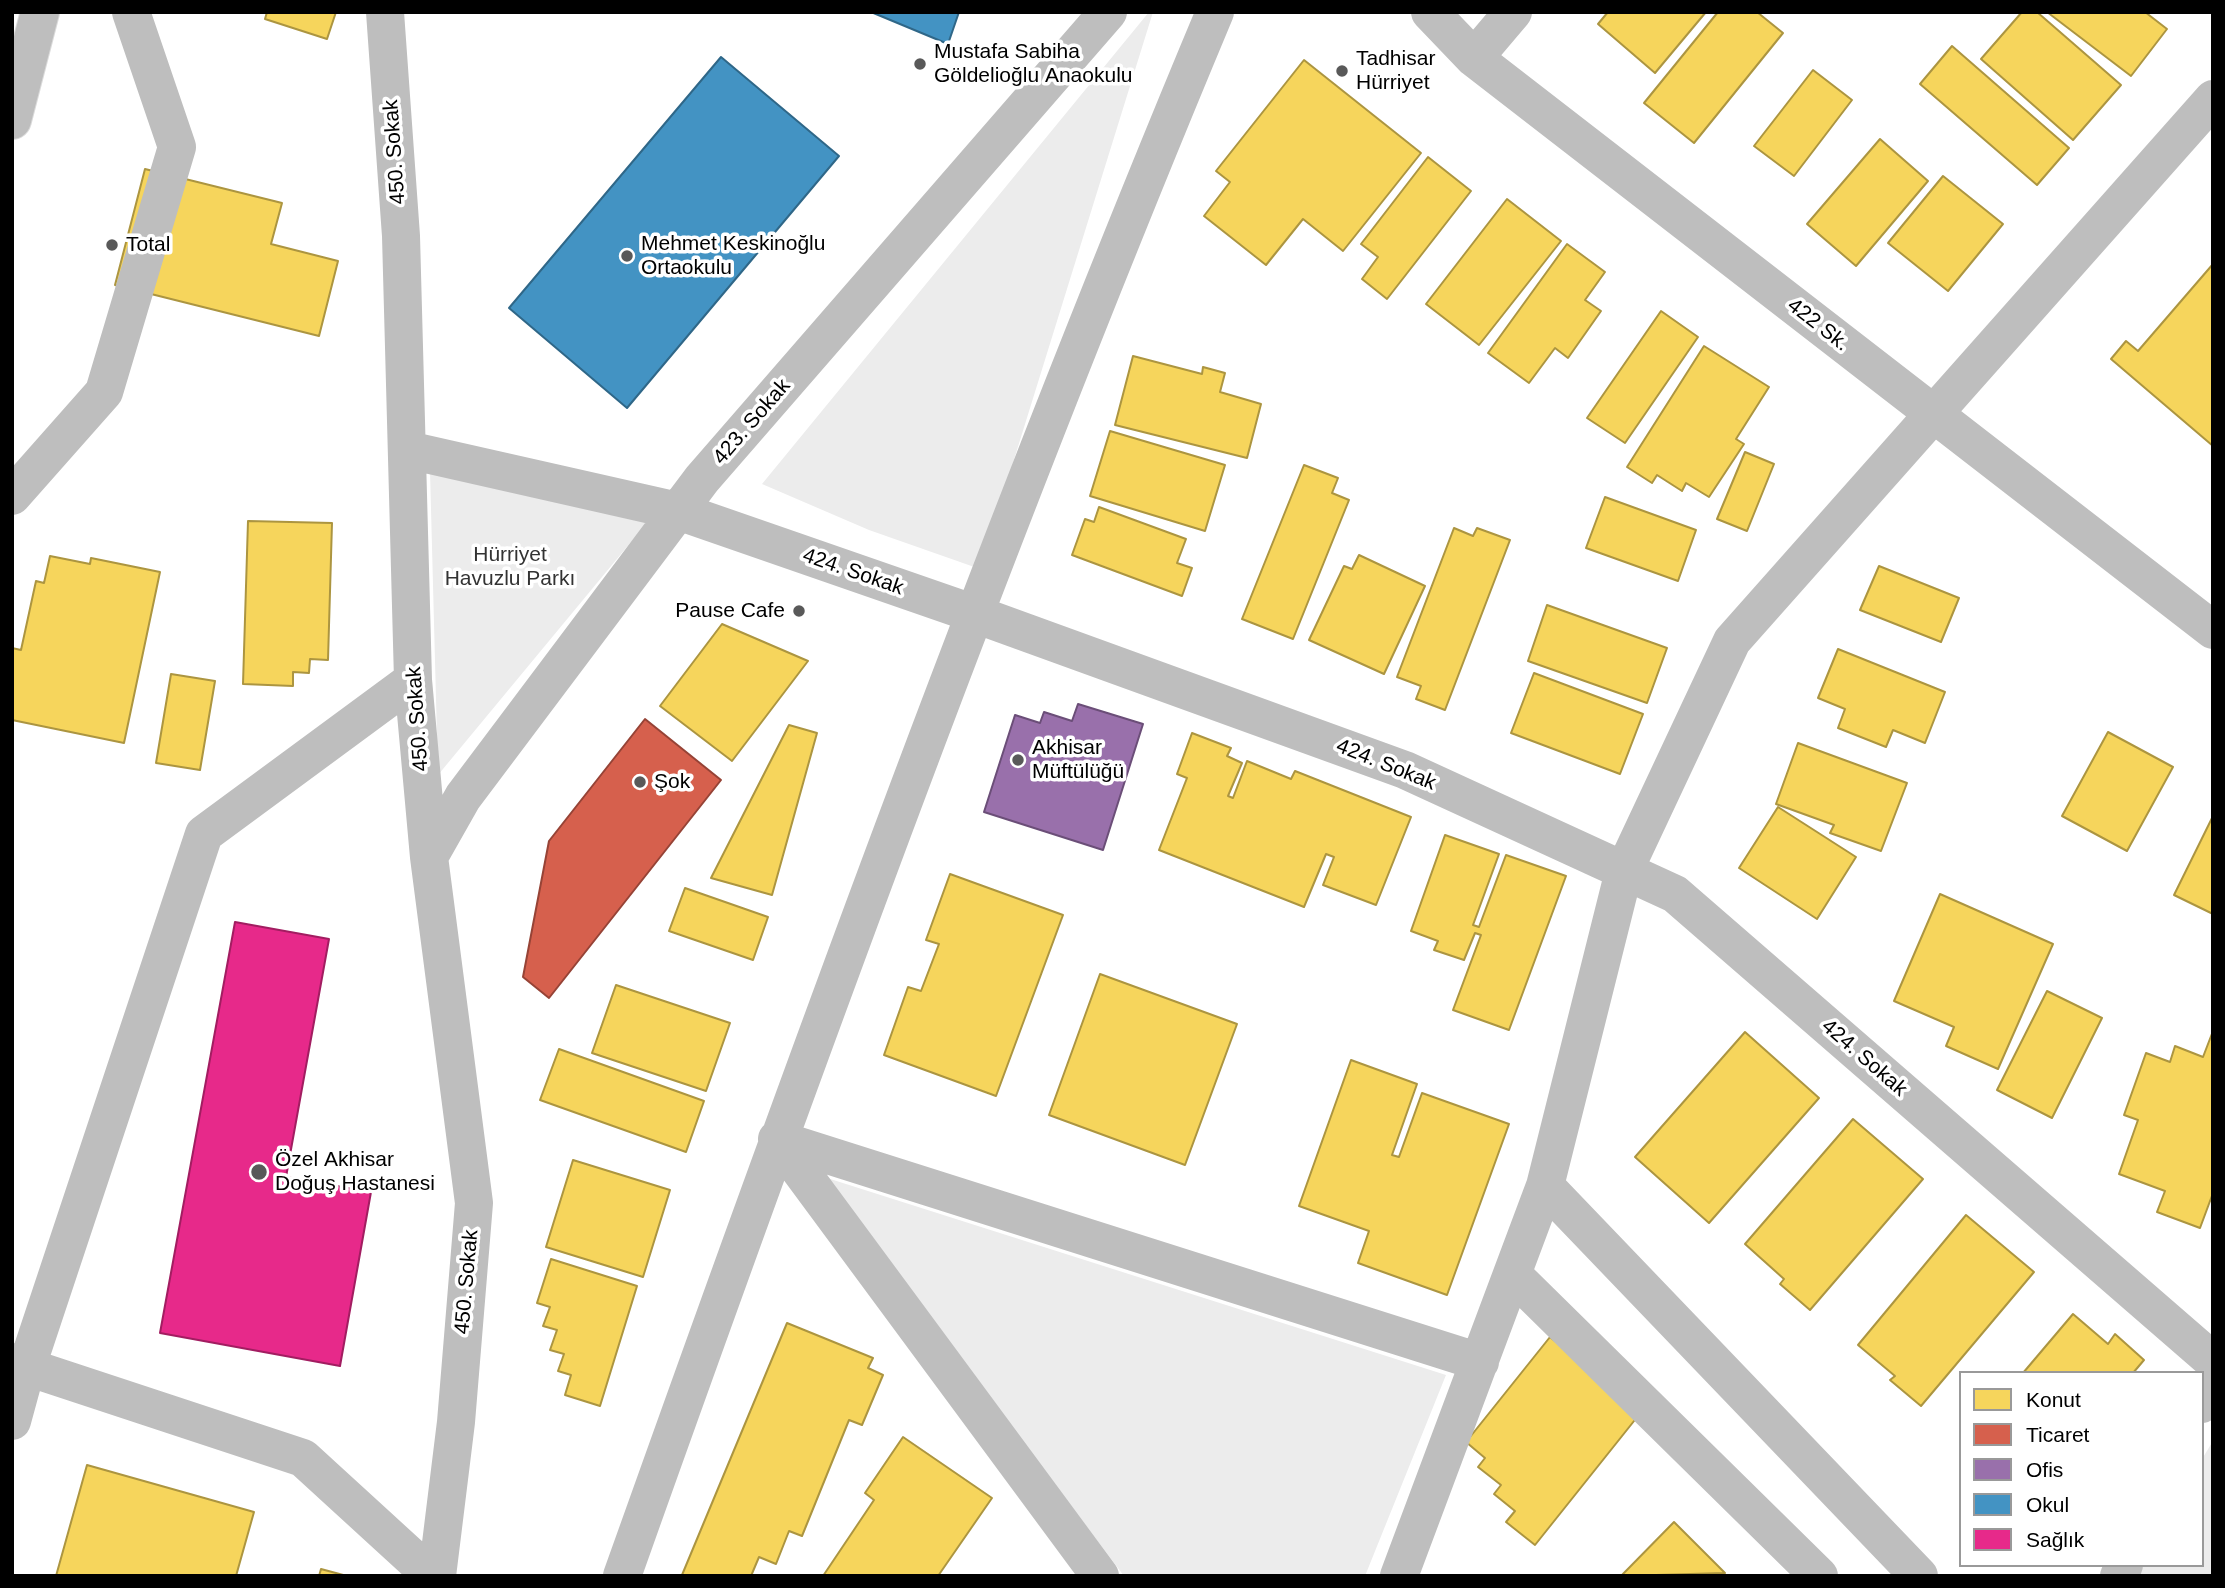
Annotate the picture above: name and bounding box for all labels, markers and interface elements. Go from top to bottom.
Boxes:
place label: Mustafa Sabiha Göldelioğlu Anaokulu [934,39,1132,89]
place label: Tadhisar Hürriyet [1356,46,1435,96]
marker: Mustafa Sabiha Göldelioğlu Anaokulu [912,56,928,72]
marker: Tadhisar Hürriyet [1334,63,1350,79]
street label: 450. Sokak [379,99,411,205]
place label: Mehmet Keskinoğlu Ortaokulu [641,231,825,281]
place label: Total [126,232,170,258]
marker: Total [104,237,120,253]
marker: Mehmet Keskinoğlu Ortaokulu [619,248,635,264]
street label: 422 Sk. [1782,293,1854,357]
street label: 423. Sokak [708,374,796,470]
park label: Hürriyet Havuzlu Parkı [445,542,575,592]
street label: 424. Sokak [799,543,907,601]
place label: Pause Cafe [675,598,785,624]
marker: Pause Cafe [791,603,807,619]
street label: 450. Sokak [402,666,434,772]
street label: 424. Sokak [1333,734,1439,796]
place label: Akhisar Müftülüğü [1032,735,1124,785]
marker: Akhisar Müftülüğü [1010,752,1026,768]
place label: Şok [654,769,690,795]
marker: Şok [632,774,648,790]
street label: 424. Sokak [1816,1014,1912,1102]
place label: Özel Akhisar Doğuş Hastanesi [275,1147,435,1197]
marker: Özel Akhisar Doğuş Hastanesi [249,1162,269,1182]
street label: 450. Sokak [450,1229,484,1335]
legend [1959,1371,2204,1567]
text: Konut [2026,1388,2081,1411]
text: Ticaret [2026,1423,2089,1446]
text: Ofis [2026,1458,2063,1481]
text: Okul [2026,1493,2069,1516]
text: Sağlık [2026,1528,2084,1551]

